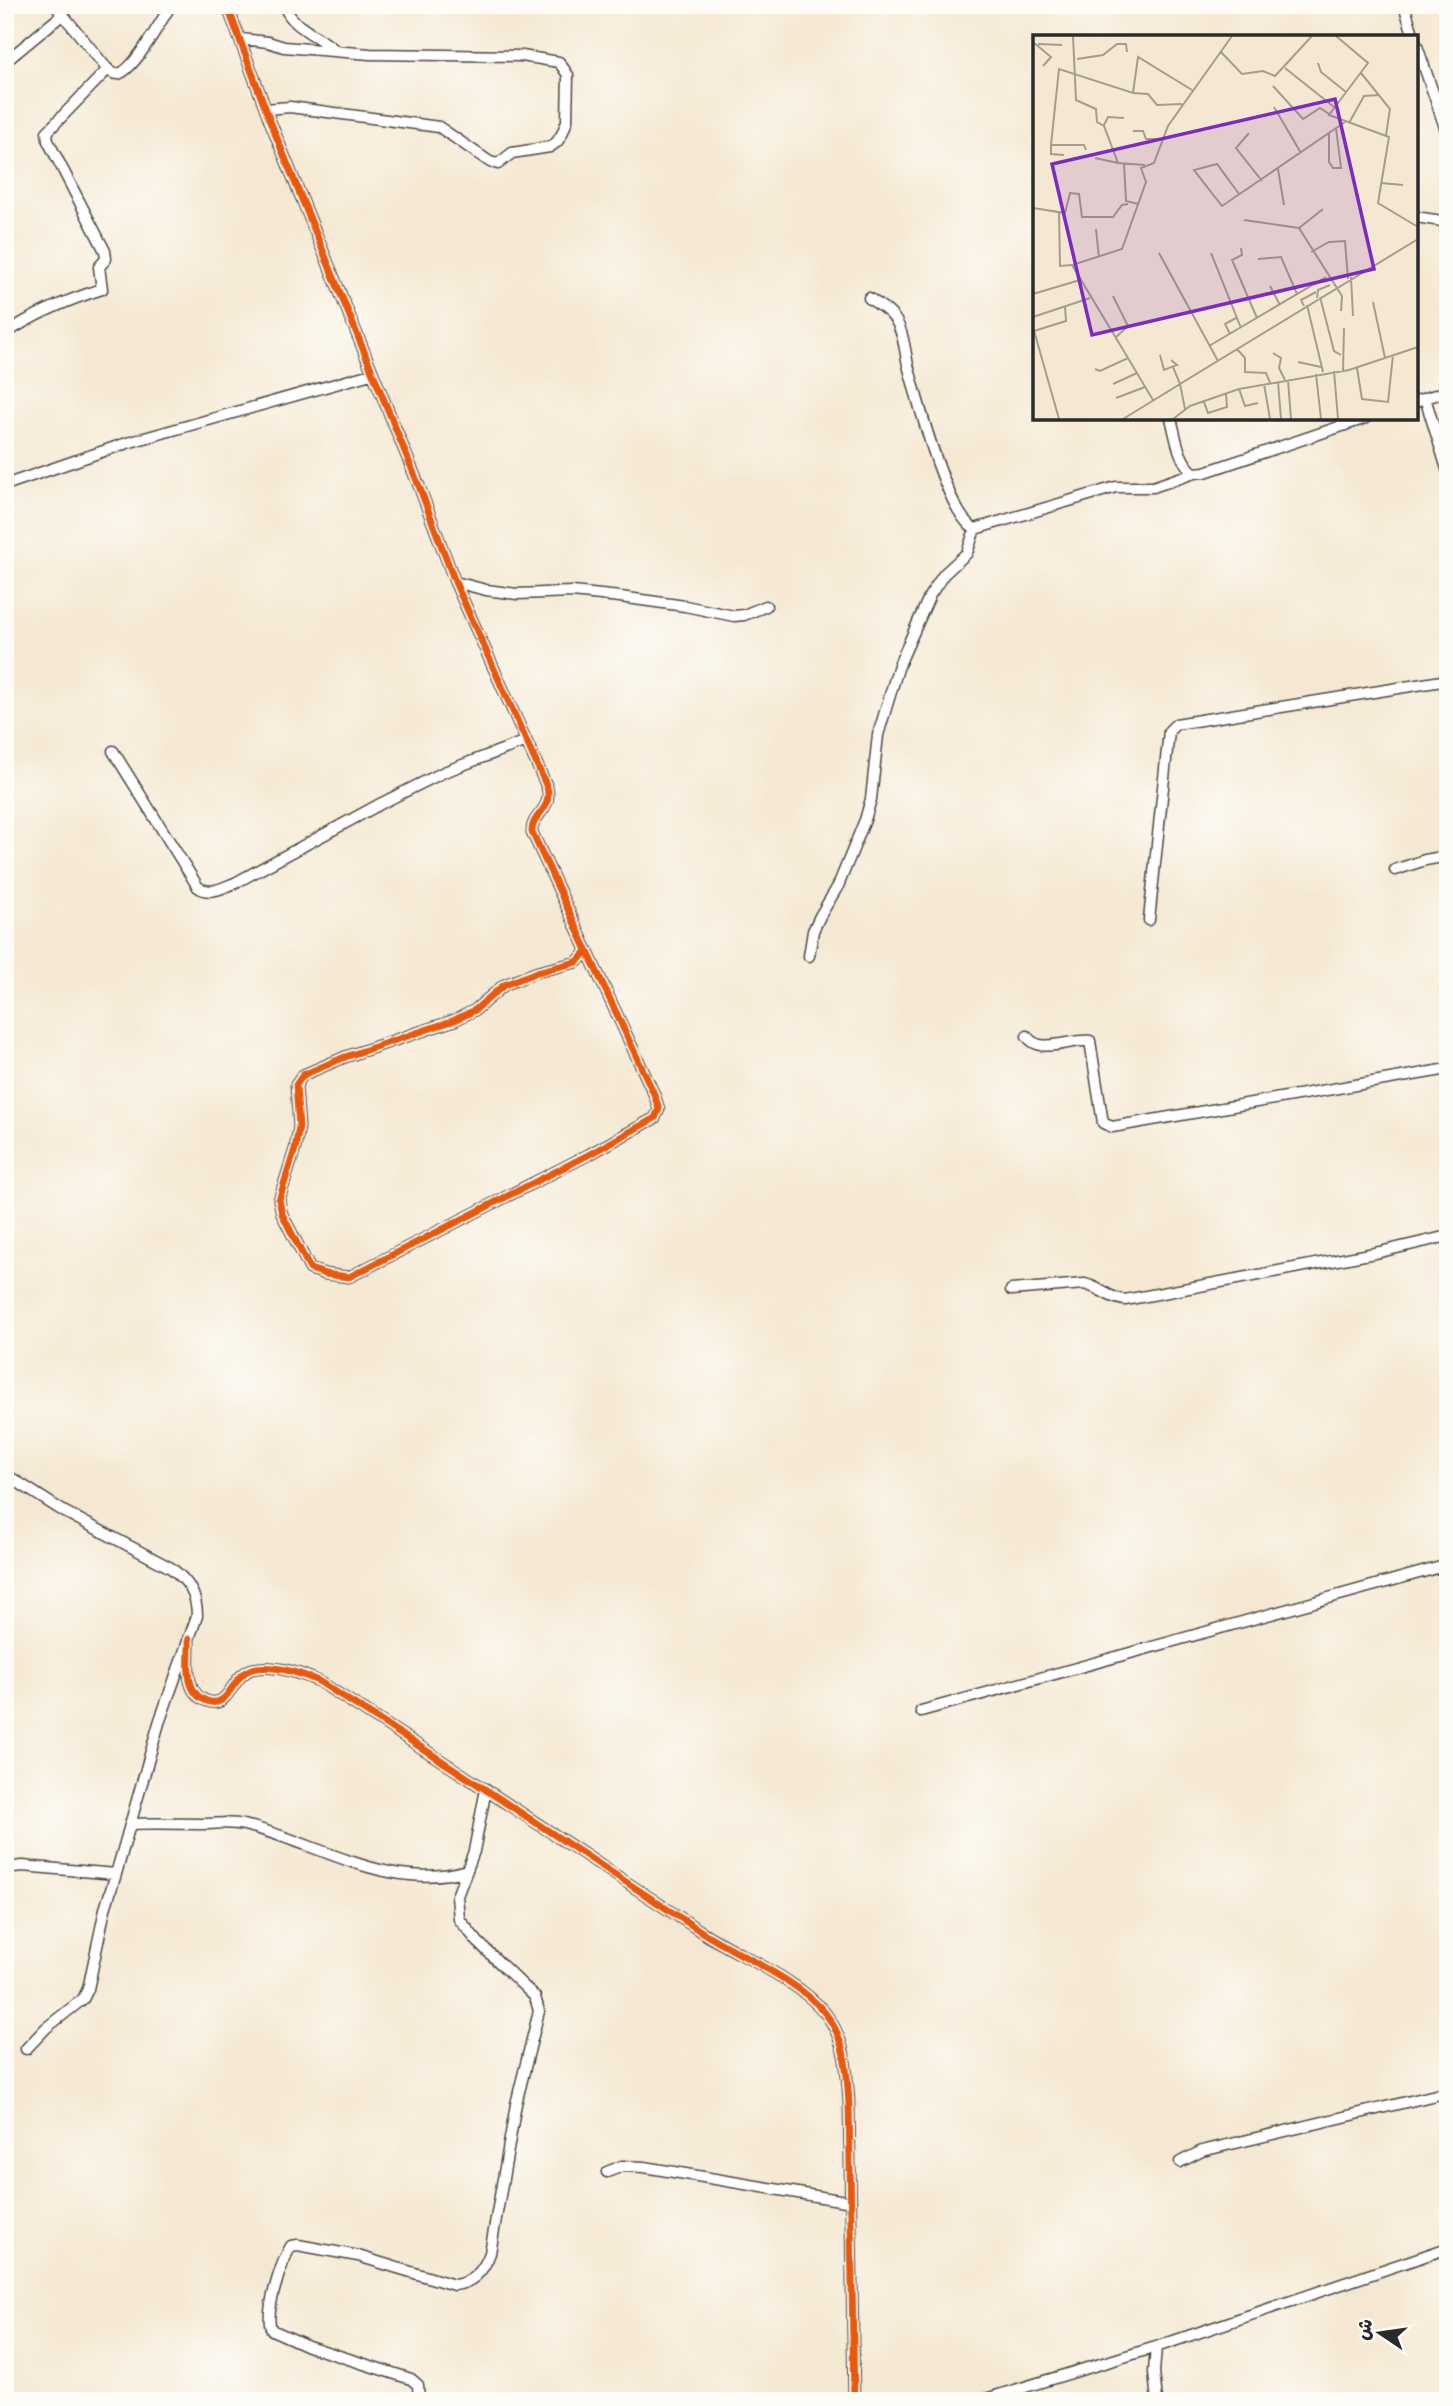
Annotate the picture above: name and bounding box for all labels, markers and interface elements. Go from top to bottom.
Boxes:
inset map [1033,35,1418,420]
north arrow [1344,2298,1414,2368]
text: ش [1348,2316,1378,2342]

